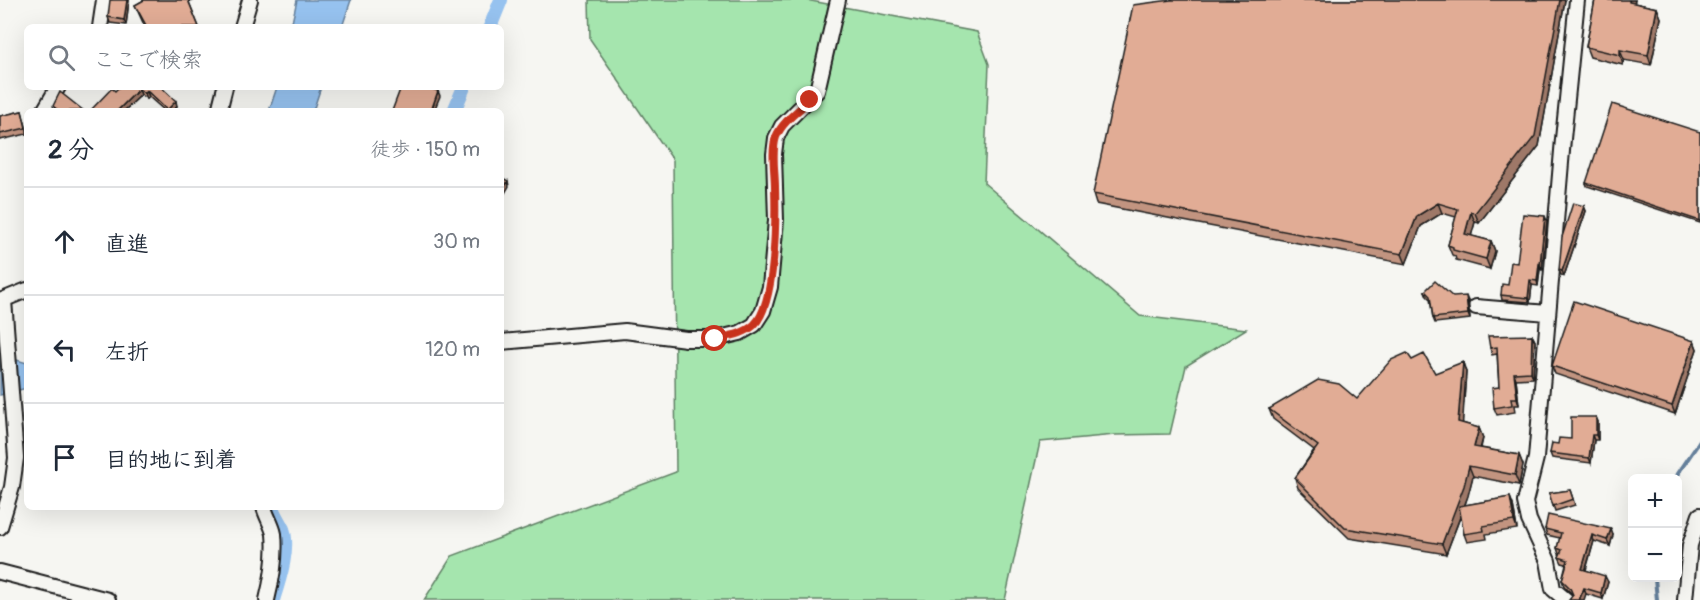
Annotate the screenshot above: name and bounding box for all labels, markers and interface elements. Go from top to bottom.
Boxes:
search box [24,24,504,90]
icon: search [45,41,78,74]
text: ここで検索 [93,46,203,74]
route end [796,86,822,112]
text: 2 分 [48,134,94,166]
text: 徒歩 · 150 m [370,137,480,162]
icon: ahead [48,225,81,258]
text: 30 m [433,229,480,254]
text: 直進 [105,230,149,258]
route start [701,325,727,351]
icon: left [48,333,81,366]
text: 120 m [425,337,480,362]
text: 左折 [105,338,149,366]
icon: arrive [48,441,81,474]
text: 目的地に到着 [105,446,237,474]
map controls [1628,474,1682,582]
button: + [1628,474,1682,528]
button: − [1628,528,1682,582]

